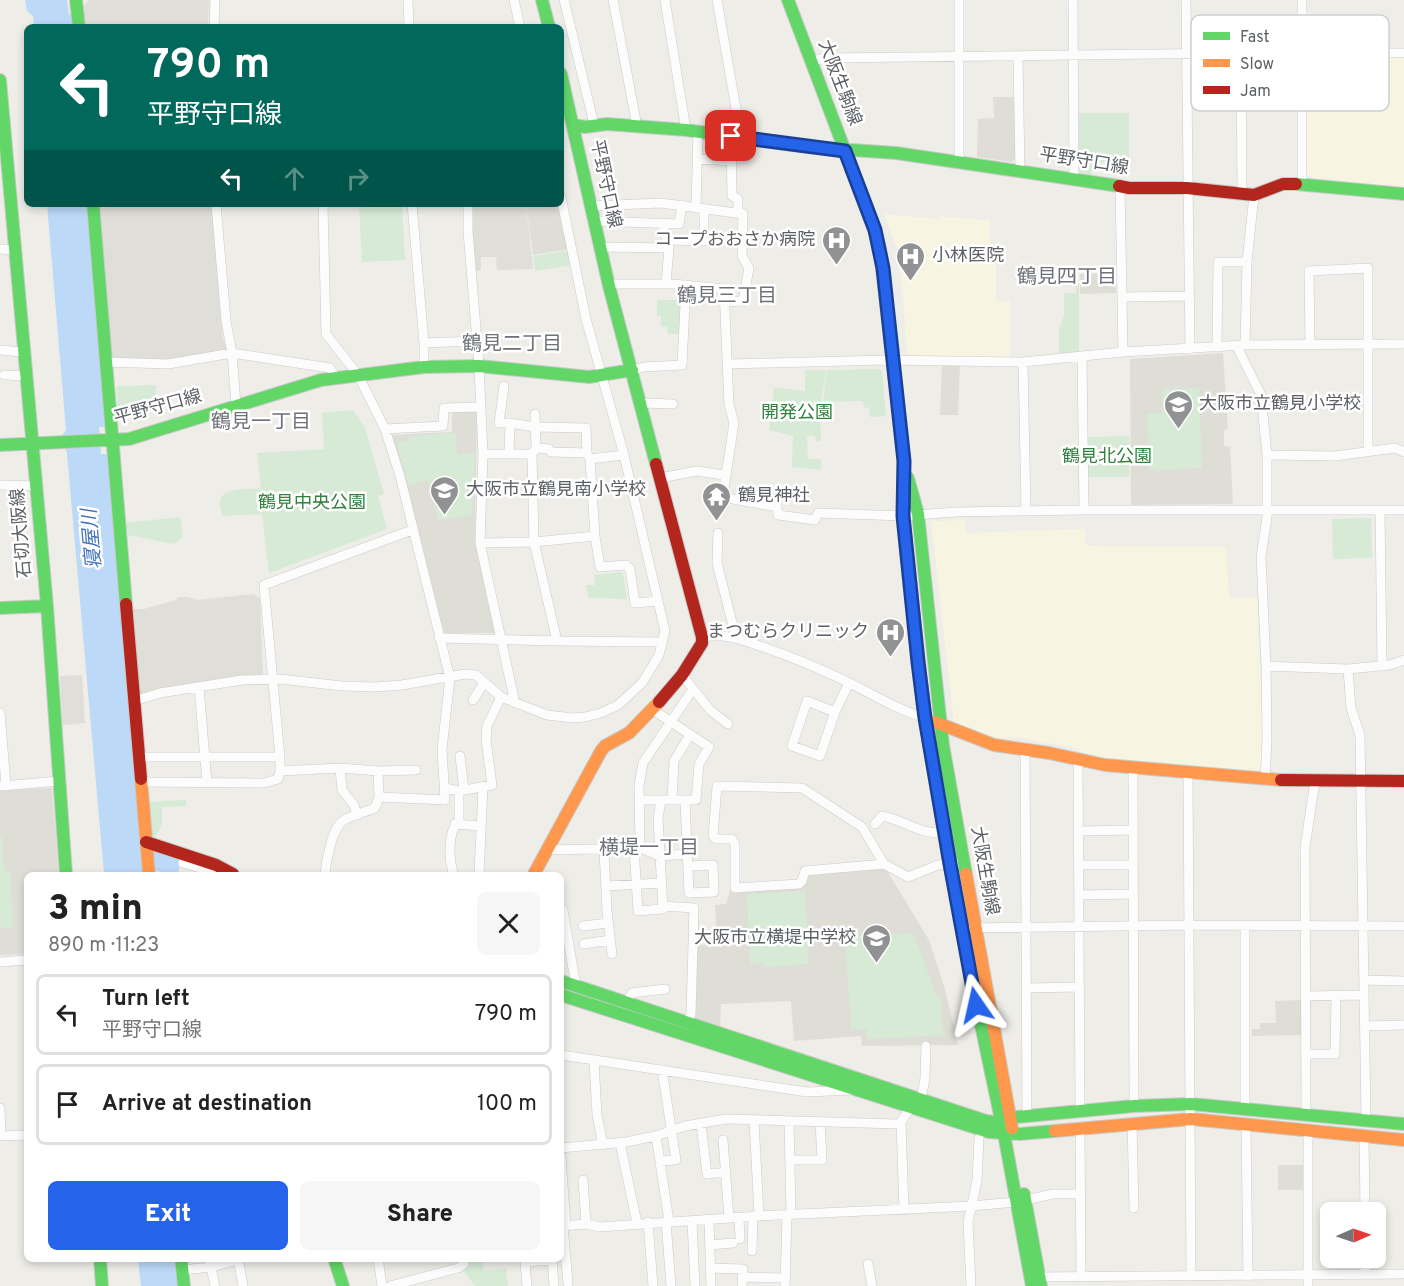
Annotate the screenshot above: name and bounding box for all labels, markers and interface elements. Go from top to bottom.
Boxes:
legend [1191,15,1389,111]
text: Fast [1240,28,1270,48]
street label: 大阪生駒線 [812,37,866,129]
text: 790 m [147,40,270,93]
icon: left [48,48,126,126]
text: Slow [1240,55,1274,75]
text: Jam [1240,82,1271,102]
text: 平野守口線 [147,99,282,133]
pin [705,110,756,161]
icon: arrive [714,119,747,152]
street label: 平野守口線 [584,138,626,230]
street label: 平野守口線 [1038,144,1130,180]
icon: left [215,162,248,195]
icon: ahead [278,162,311,195]
icon: right [341,162,374,195]
hospital icon: コープおおさか病院 [820,224,852,266]
place label: コープおおさか病院 [654,229,815,252]
hospital icon: 小林医院 [895,240,927,282]
place label: 小林医院 [932,245,1004,268]
district label: 鶴見四丁目 [1017,265,1117,291]
district label: 鶴見三丁目 [677,284,777,310]
district label: 鶴見二丁目 [462,332,562,358]
street label: 平野守口線 [112,385,204,431]
school or university icon: 大阪市立鶴見小学校 [1162,388,1194,430]
place label: 大阪市立鶴見小学校 [1199,393,1361,416]
park label: 開発公園 [761,402,833,425]
district label: 鶴見一丁目 [211,410,311,436]
park label: 鶴見北公園 [1062,446,1152,469]
school or university icon: 大阪市立鶴見南小学校 [429,474,461,516]
place label: 大阪市立鶴見南小学校 [466,479,646,502]
temple icon: 鶴見神社 [701,480,733,522]
place label: 鶴見神社 [738,485,810,508]
street label: 石切大阪線 [7,487,37,579]
park label: 鶴見中央公園 [258,492,366,515]
water label: 寝屋川 [77,506,109,570]
hospital icon: まつむらクリニック [874,616,906,658]
place label: まつむらクリニック [707,621,869,644]
street label: 大阪生駒線 [965,825,1003,917]
district label: 横堤一丁目 [599,836,699,862]
text: 3 min [48,887,143,933]
button: close [477,892,540,955]
school or university icon: 大阪市立横堤中学校 [861,922,893,964]
place label: 大阪市立横堤中学校 [694,927,856,950]
text: 890 m · 11:23 [48,933,159,959]
position arrow [944,973,1008,1037]
text: Turn left [102,986,190,1013]
icon: left [51,998,84,1031]
text: 790 m [475,1001,537,1028]
text: 平野守口線 [102,1018,202,1044]
icon: arrive [51,1088,84,1121]
text: Arrive at destination [102,1091,312,1118]
text: 100 m [477,1091,537,1118]
button: Exit [48,1181,288,1250]
button: Share [300,1181,540,1250]
north arrow [1320,1202,1386,1268]
map controls [1320,1202,1386,1268]

